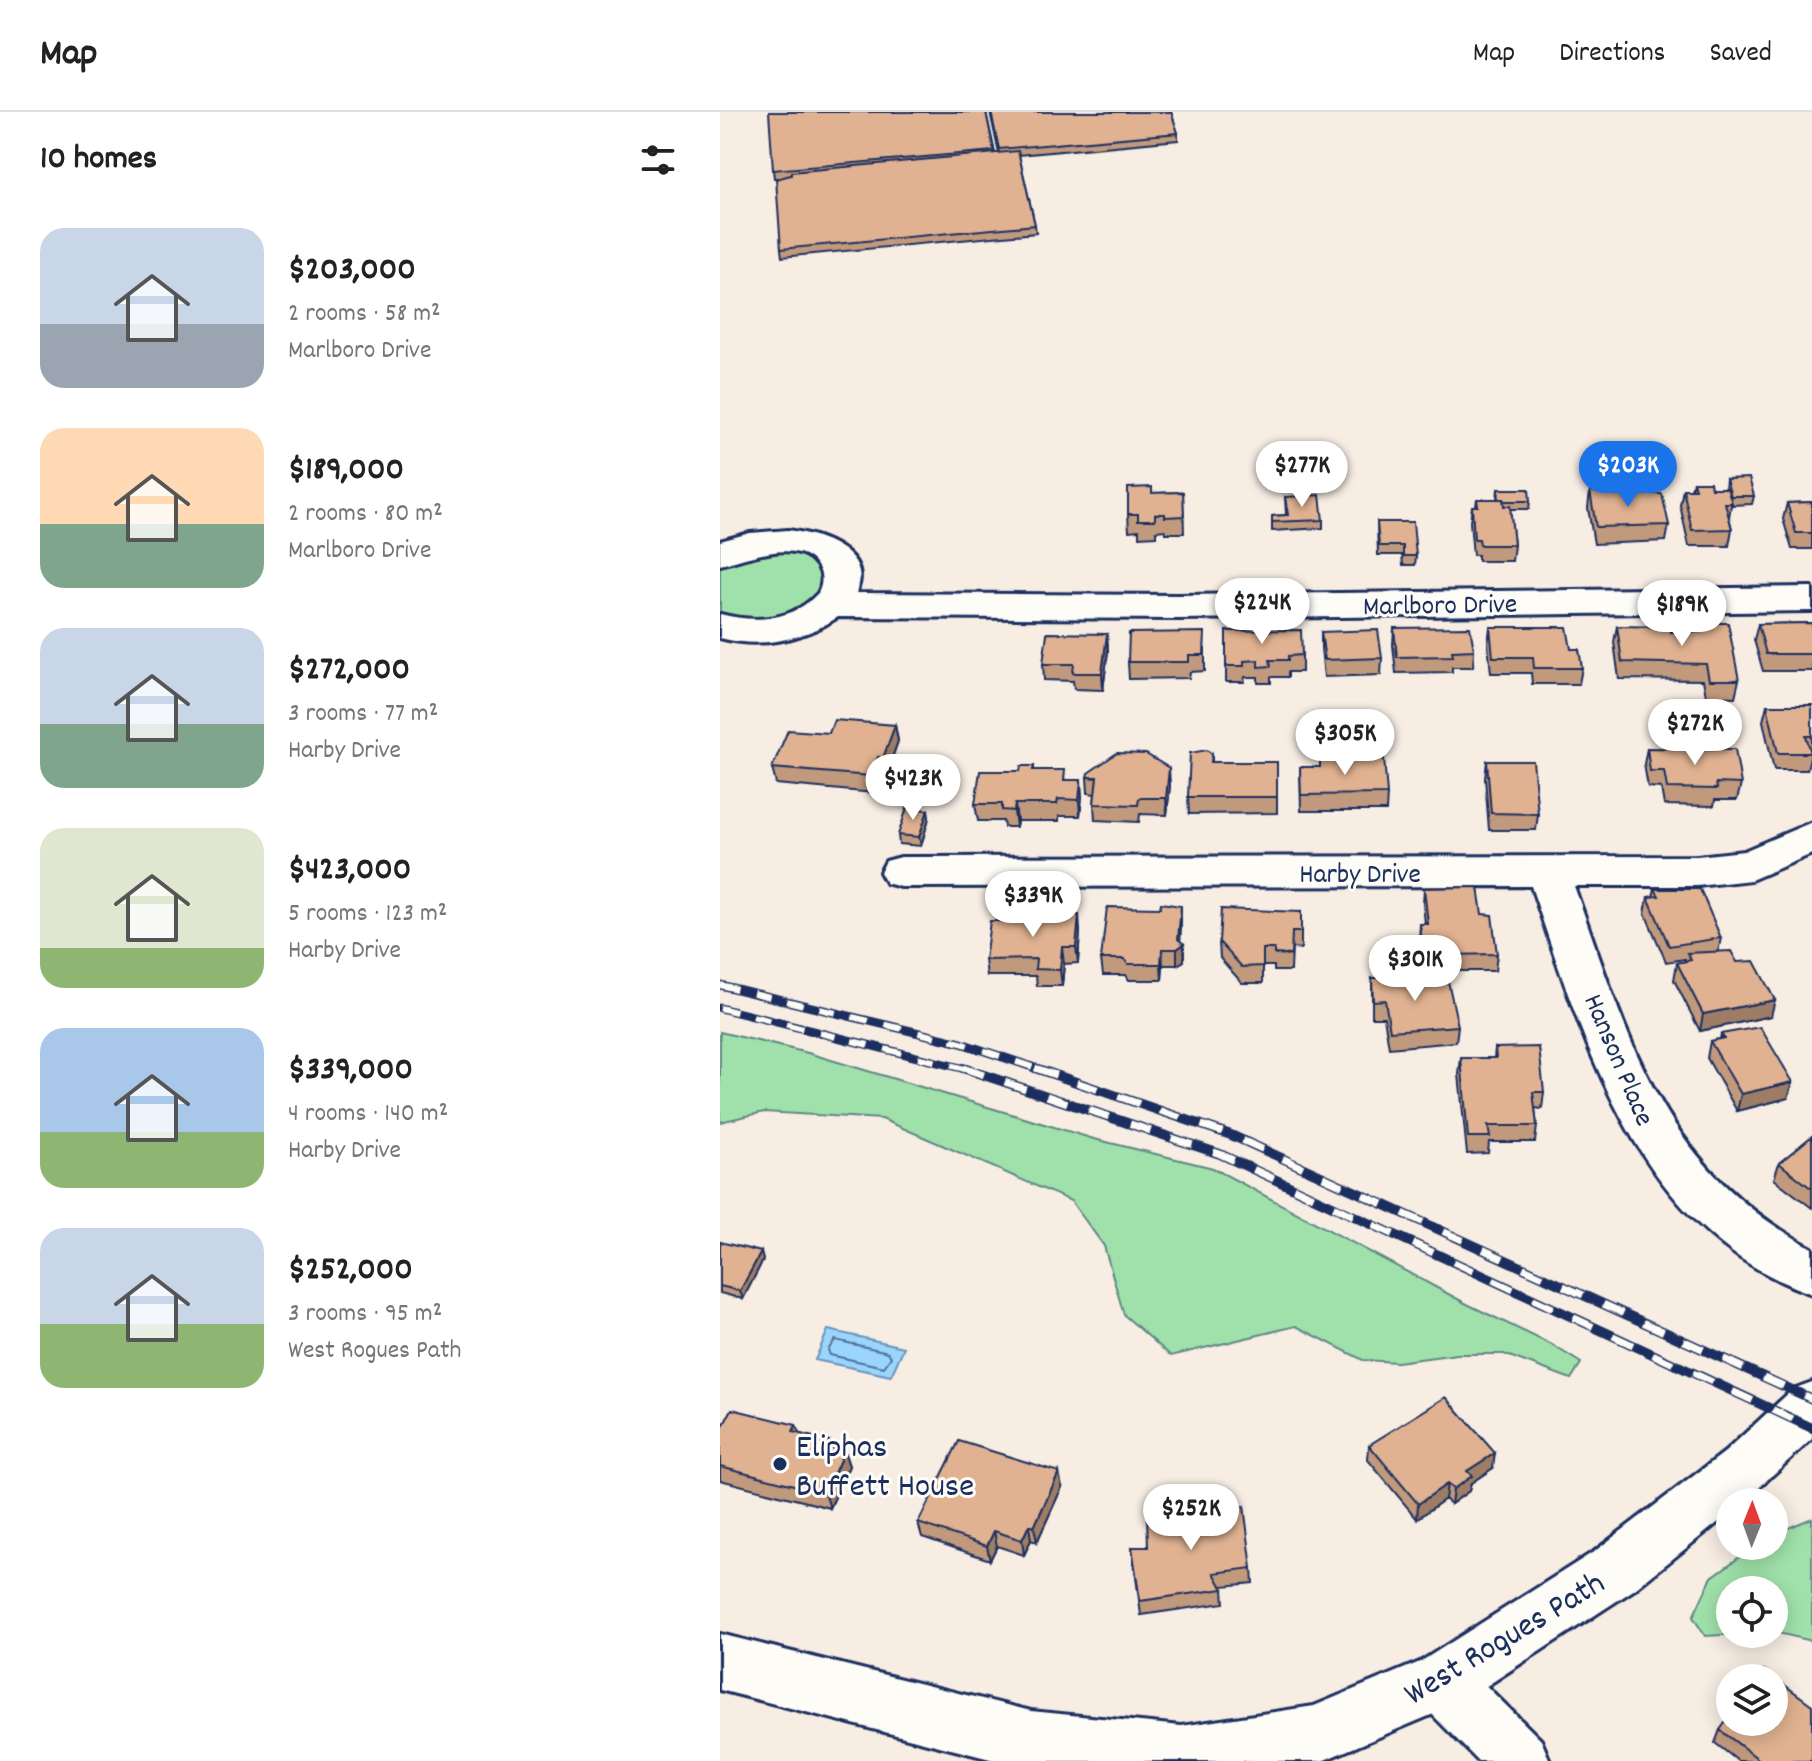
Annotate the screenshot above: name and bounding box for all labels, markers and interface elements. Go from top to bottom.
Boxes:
text: Map [40,28,98,83]
text: Map [1473,35,1515,75]
text: Directions [1559,35,1665,75]
text: Saved [1709,35,1772,75]
text: 10 homes [40,136,157,185]
icon: filters [636,138,680,182]
text: $203,000 [288,247,416,296]
icon: home [104,260,200,356]
text: 2 rooms · 58 m² [288,296,441,333]
text: Marlboro Drive [288,333,431,370]
pin: $277K [1246,441,1358,509]
pin: $203K [1572,441,1684,509]
text: $189,000 [288,447,404,496]
text: $277K [1274,448,1330,485]
text: $203K [1597,448,1659,485]
icon: home [104,460,200,556]
text: 2 rooms · 80 m² [288,496,443,533]
text: Marlboro Drive [288,533,431,570]
pin: $224K [1206,578,1318,646]
pin: $189K [1626,580,1738,648]
text: $224K [1233,585,1291,622]
street label: Marlboro Drive [1363,587,1518,629]
text: $189K [1655,587,1709,624]
text: $272,000 [288,647,410,696]
icon: home [104,660,200,756]
text: 3 rooms · 77 m² [288,696,438,733]
pin: $272K [1639,699,1751,767]
text: $272K [1666,706,1724,743]
pin: $305K [1289,709,1401,777]
text: $305K [1314,716,1376,753]
text: Harby Drive [288,733,401,770]
pin: $423K [857,754,969,822]
text: $423K [884,761,942,798]
text: $423,000 [288,847,411,896]
street label: Harby Drive [1299,857,1421,897]
icon: home [104,860,200,956]
pin: $339K [977,871,1089,939]
text: $339K [1003,878,1063,915]
text: 5 rooms · 123 m² [288,896,447,933]
text: Harby Drive [288,933,401,970]
pin: $301K [1359,935,1471,1003]
text: $301K [1387,942,1443,979]
street label: Hanson Place [1571,989,1662,1133]
text: $339,000 [288,1047,413,1096]
icon: home [104,1060,200,1156]
text: 4 rooms · 140 m² [288,1096,448,1133]
text: Harby Drive [288,1133,401,1170]
text: $252,000 [288,1247,413,1296]
icon: home [104,1260,200,1356]
text: 3 rooms · 95 m² [288,1296,442,1333]
text: West Rogues Path [288,1333,462,1370]
place label: Eliphas Buffett House [796,1425,974,1513]
marker: Eliphas Buffett House [771,1455,789,1473]
pin: $252K [1135,1484,1247,1552]
north arrow [1716,1488,1788,1560]
map controls [1716,1488,1788,1736]
text: $252K [1161,1491,1221,1528]
street label: West Rogues Path [1396,1561,1616,1720]
button: locate [1716,1576,1788,1648]
button: layers [1716,1664,1788,1736]

